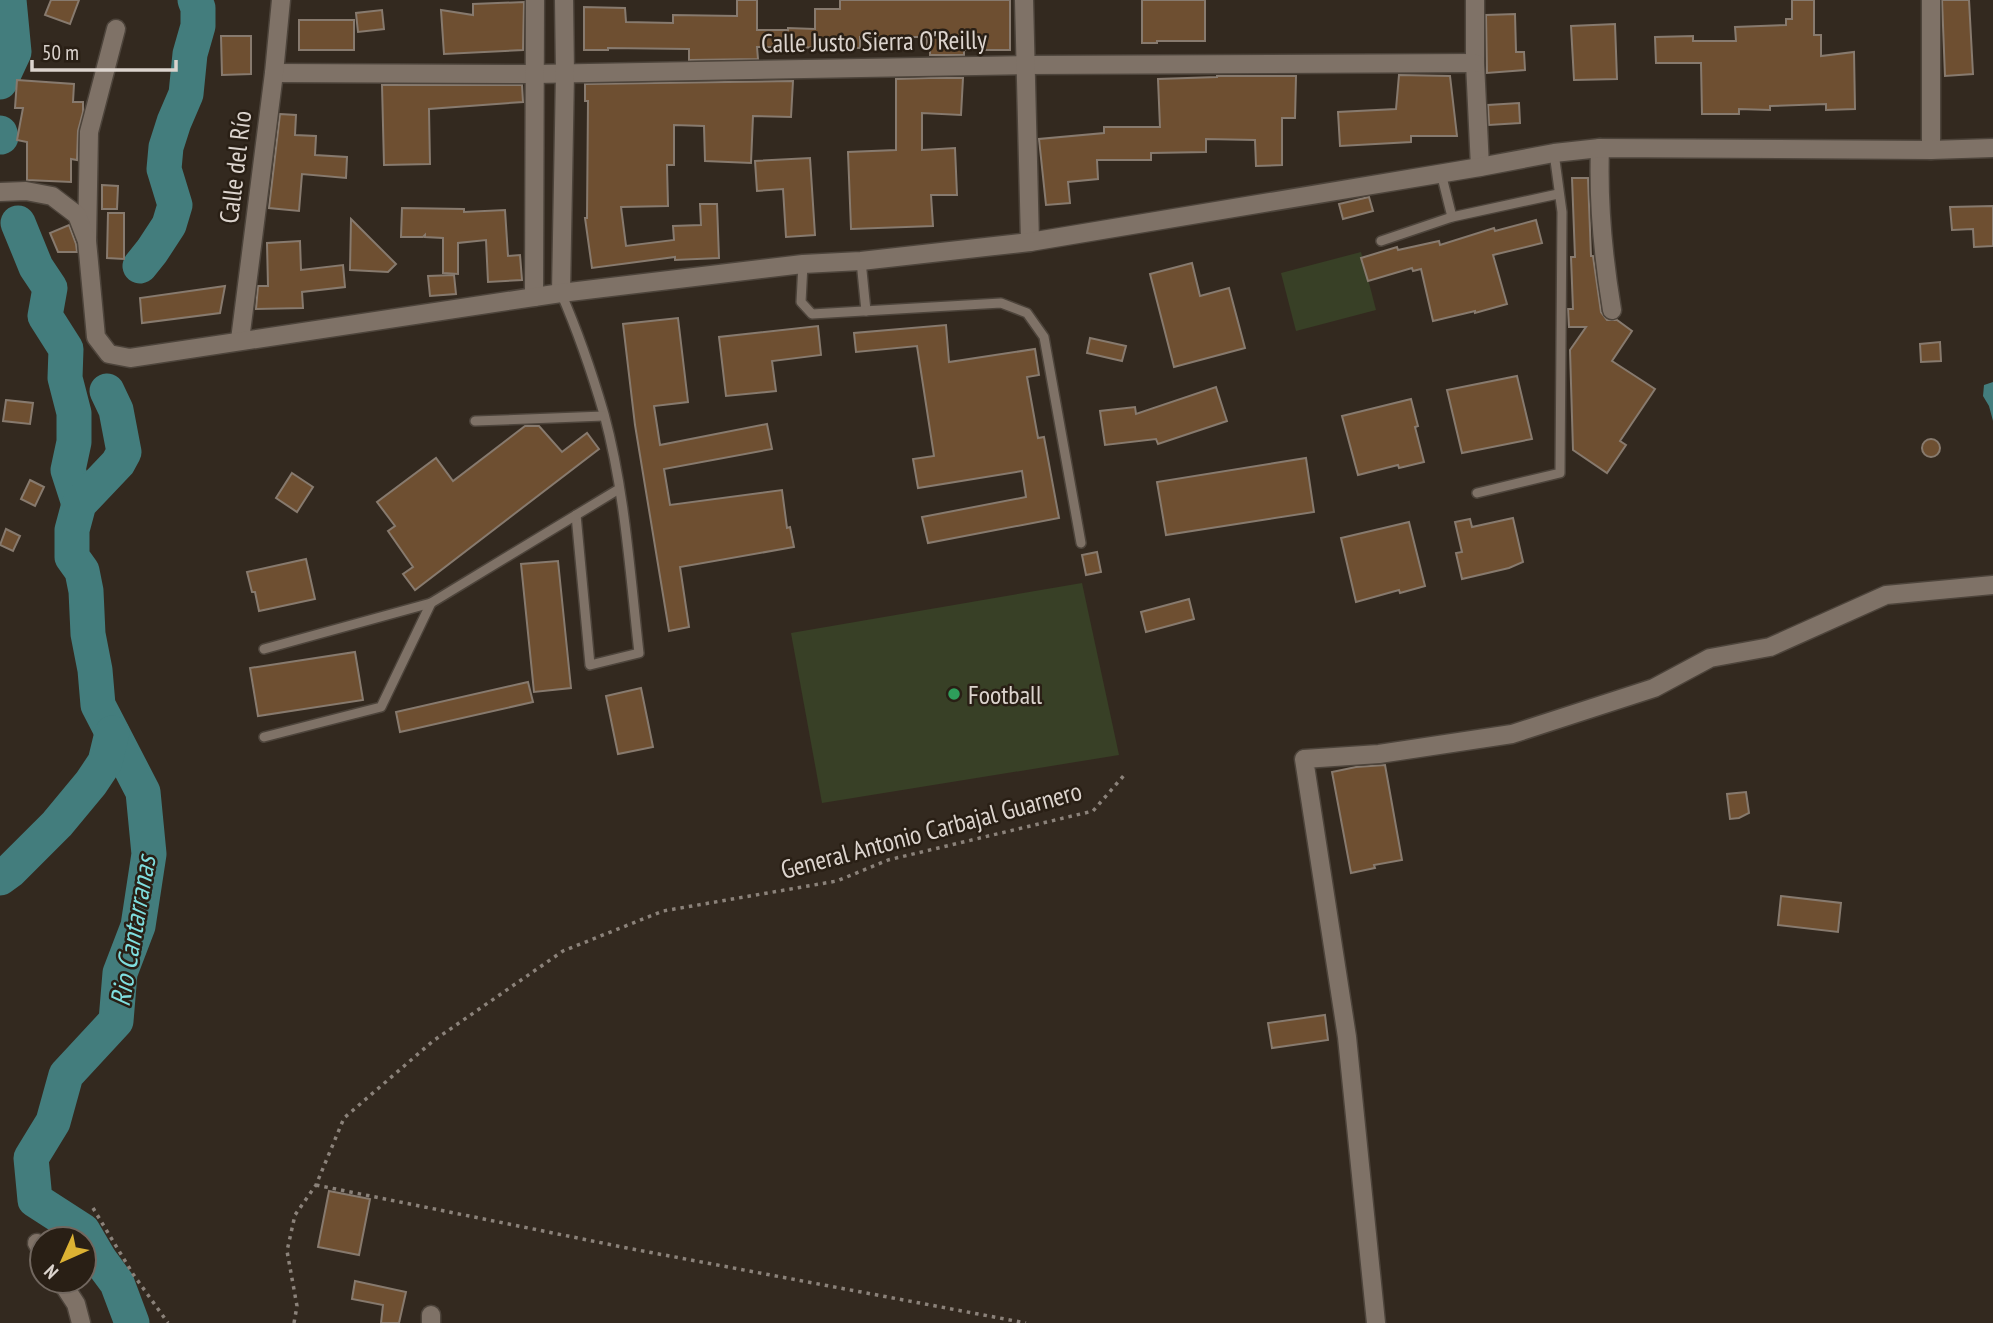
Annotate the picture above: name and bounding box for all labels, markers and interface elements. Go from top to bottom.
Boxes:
street label: Calle Justo Sierra O'Reilly [761,23,987,59]
scale bar [32,28,175,72]
text: 50 m [42,39,79,66]
street label: Calle del Río [212,109,258,225]
place label: Football [968,678,1042,711]
marker: Football [946,686,962,702]
street label: General Antonio Carbajal Guarnero [777,774,1085,886]
water label: Rio Cantarranas [101,850,164,1009]
north arrow [28,1225,98,1295]
text: N [39,1260,63,1284]

